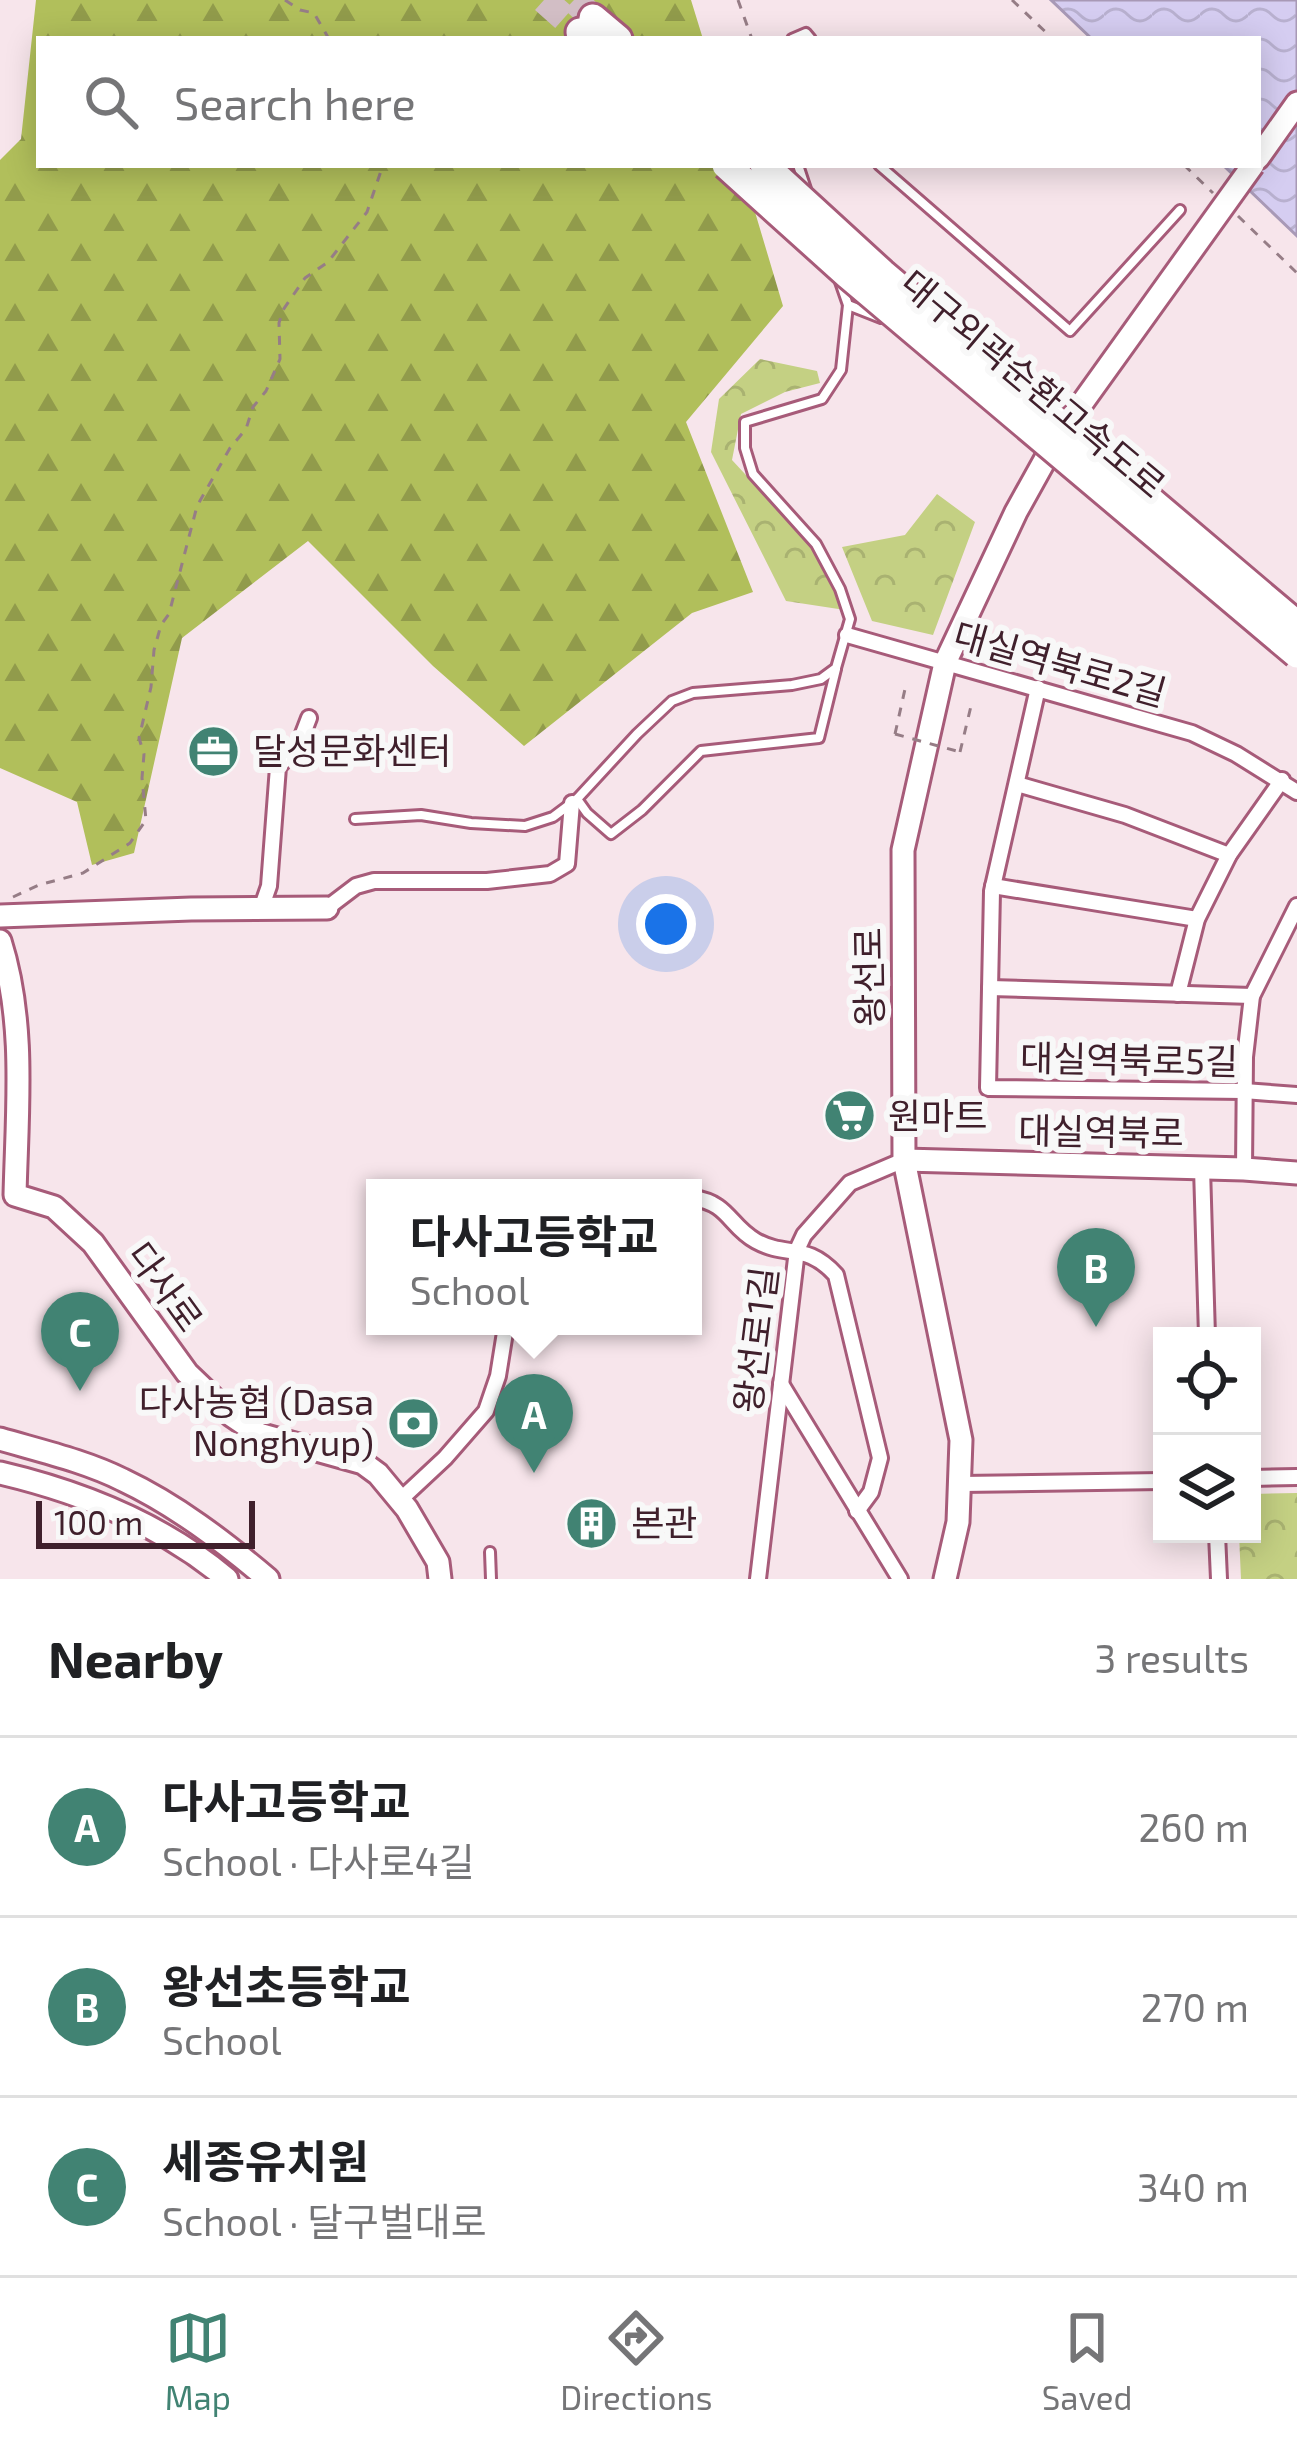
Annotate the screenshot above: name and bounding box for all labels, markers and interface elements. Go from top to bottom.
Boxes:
search box [36,36,1261,168]
icon: search [78,69,144,135]
text: Search here [174,75,416,129]
street label: 대구외곽순환고속도로 [893,260,1175,506]
street label: 대실역북로2길 [949,612,1172,713]
office icon: 달성문화센터 [186,723,242,779]
place label: 달성문화센터 [253,728,452,771]
your location [636,894,696,954]
street label: 왕선로 [845,927,890,1027]
street label: 대실역북로5길 [1020,1035,1238,1082]
supermarket icon: 원마트 [821,1088,877,1144]
place label: 원마트 [888,1093,987,1136]
street label: 대실역북로 [1018,1108,1184,1153]
popup [366,1179,702,1335]
text: 다사고등학교 [410,1208,658,1262]
pin: B [1057,1228,1135,1327]
street label: 다사로 [120,1233,213,1339]
street label: 왕선로1길 [724,1264,785,1415]
text: School [410,1266,529,1313]
pin: C [41,1292,119,1391]
map controls [1153,1327,1261,1543]
button: locate [1153,1327,1261,1435]
pin: A [495,1374,573,1473]
place label: 다사농협 (Dasa Nonghyup) [139,1379,374,1463]
bank icon: 다사농협 (Dasa Nonghyup) [385,1395,441,1451]
button: layers [1153,1435,1261,1543]
scale bar [36,1495,255,1548]
building icon: 본관 [564,1495,620,1551]
place label: 본관 [631,1500,697,1543]
text: 100 m [54,1502,143,1542]
text: Nearby [48,1627,223,1688]
text: 3 results [1095,1634,1249,1681]
text: 다사고등학교 [162,1773,410,1827]
text: A [74,1803,100,1850]
text: 260 m [1138,1803,1249,1850]
text: School · 다사로4길 [162,1837,475,1884]
text: 왕선초등학교 [162,1958,410,2012]
text: B [75,1983,99,2030]
text: 270 m [1141,1983,1249,2030]
text: School [162,2016,282,2063]
text: 세종유치원 [162,2133,369,2187]
text: C [76,2163,98,2210]
text: 340 m [1137,2163,1249,2210]
text: School · 달구벌대로 [162,2197,487,2244]
tab: Map [165,2305,231,2417]
tab: Directions [560,2305,712,2417]
tab: Saved [1042,2305,1132,2417]

